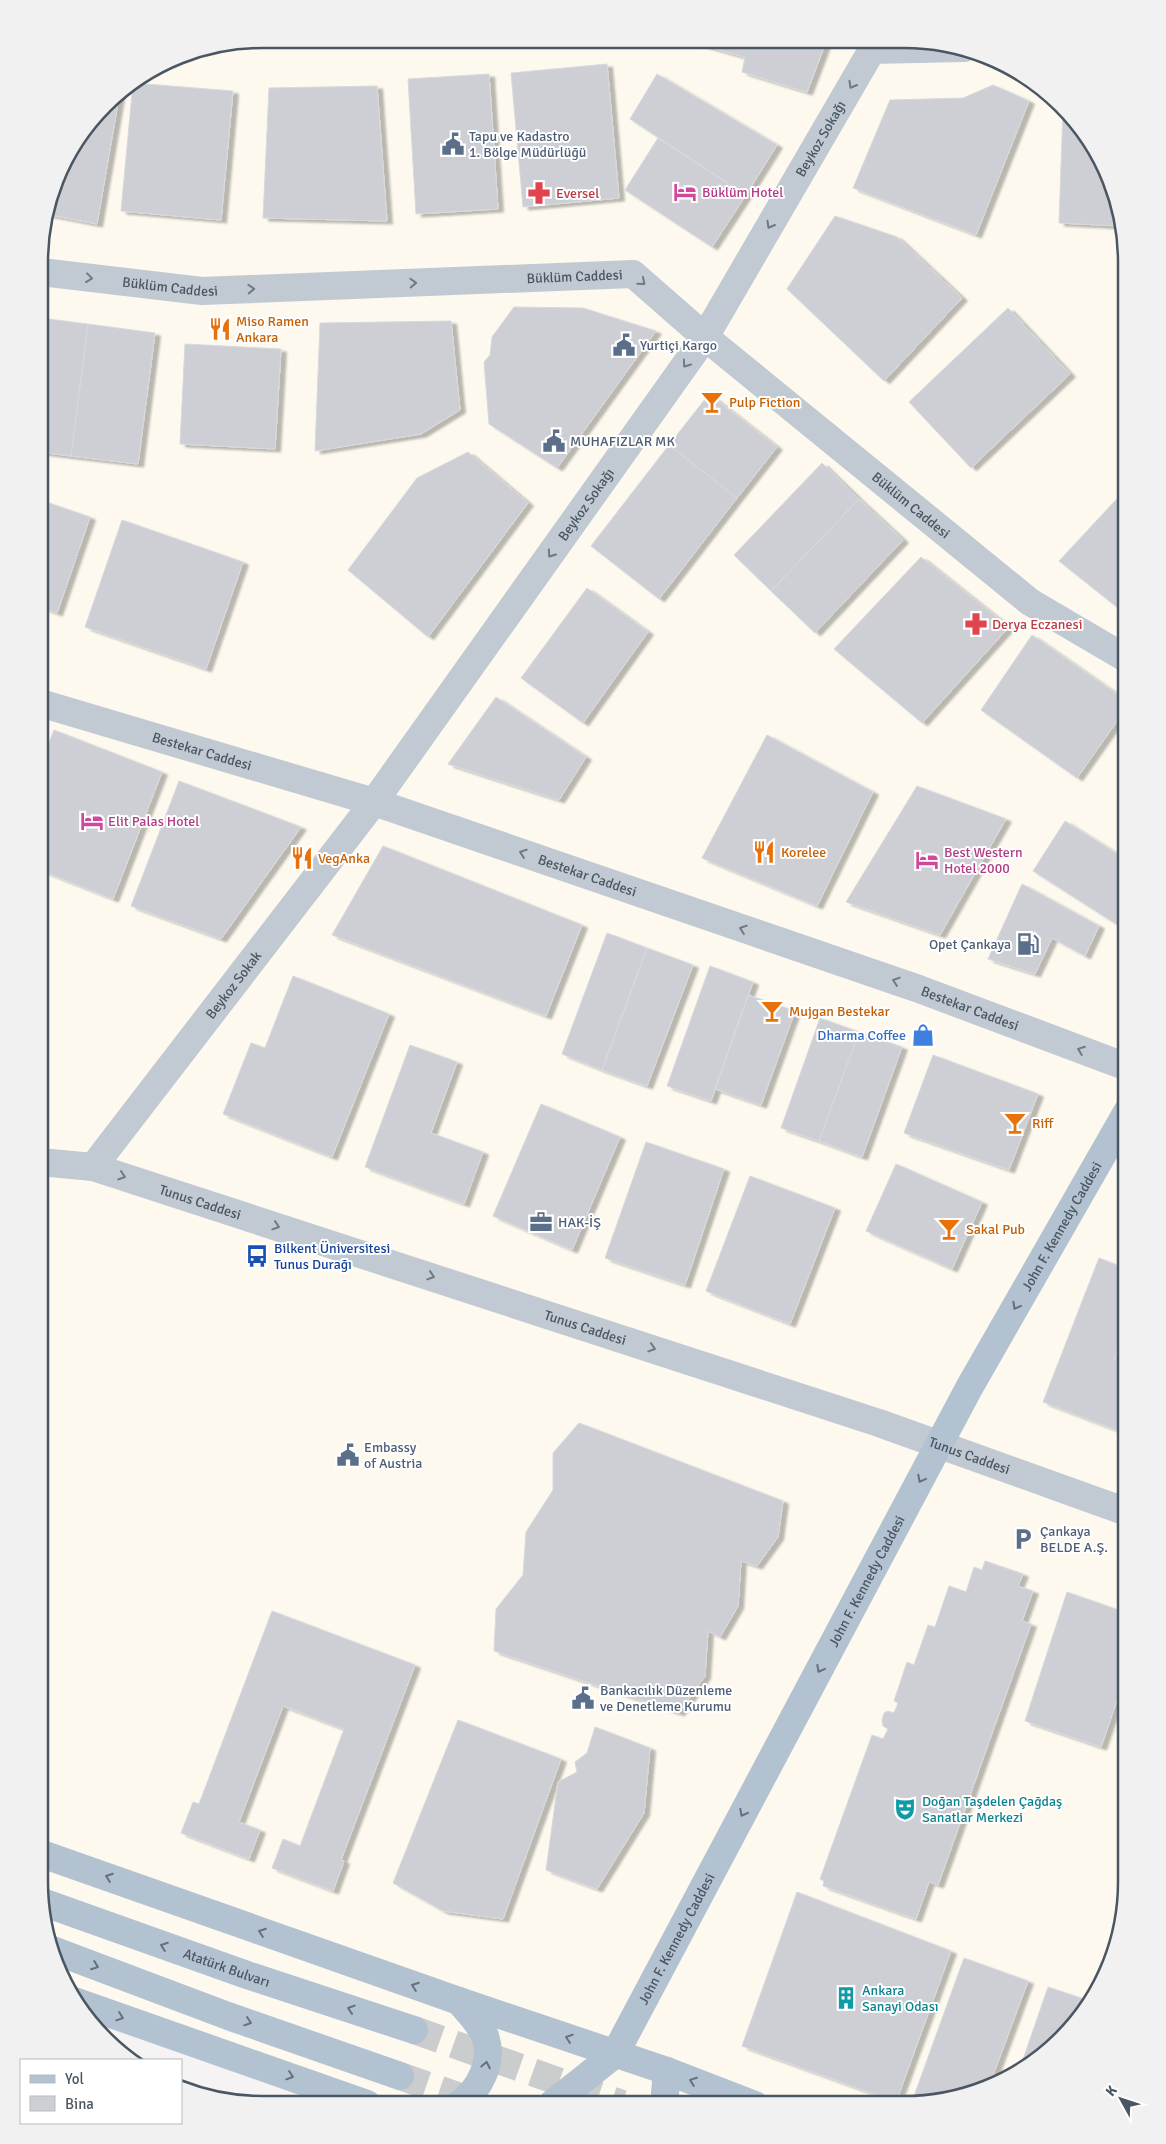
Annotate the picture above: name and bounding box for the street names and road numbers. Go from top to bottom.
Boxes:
street label: Beykoz Sokağı [792,97,849,180]
street label: Büklüm Caddesi [526,266,623,287]
street label: Büklüm Caddesi [121,273,218,300]
street label: Beykoz Sokağı [554,465,618,544]
street label: Büklüm Caddesi [868,468,954,542]
street label: Bestekar Caddesi [150,728,254,774]
street label: Bestekar Caddesi [536,850,639,900]
street label: Beykoz Sokak [202,947,265,1022]
street label: Bestekar Caddesi [919,982,1021,1034]
street label: John F. Kennedy Caddesi [1018,1159,1105,1294]
street label: Tunus Caddesi [157,1181,243,1223]
street label: Tunus Caddesi [542,1306,628,1349]
street label: Tunus Caddesi [927,1433,1012,1478]
street label: John F. Kennedy Caddesi [825,1512,908,1650]
street label: John F. Kennedy Caddesi [634,1870,718,2007]
street label: Atatürk Bulvarı [181,1945,272,1991]

